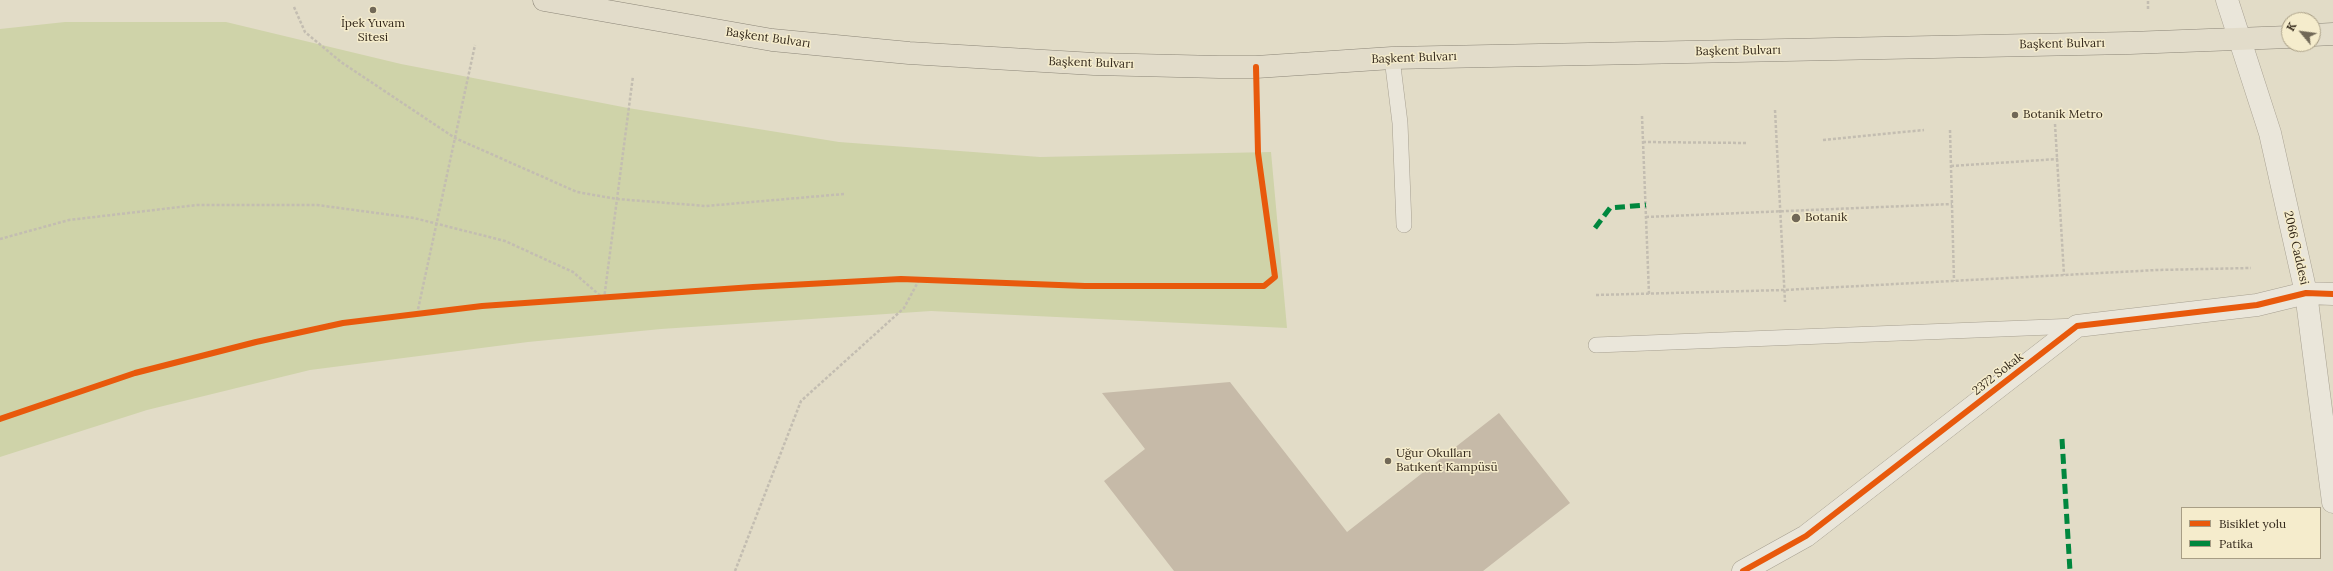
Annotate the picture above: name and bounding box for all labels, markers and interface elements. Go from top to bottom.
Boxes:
marker: İpek Yuvam Sitesi [368,5,378,15]
north arrow [2281,12,2321,52]
place label: İpek Yuvam Sitesi [341,17,405,45]
text: K [2283,20,2299,33]
street label: Başkent Bulvarı [725,25,811,51]
street label: Başkent Bulvarı [2019,36,2105,52]
street label: Başkent Bulvarı [1695,43,1781,59]
street label: Başkent Bulvarı [1371,49,1457,67]
street label: Başkent Bulvarı [1048,54,1134,72]
place label: Botanik Metro [2023,108,2103,122]
marker: Botanik Metro [2010,110,2020,120]
street label: 2066 Caddesi [2281,210,2311,286]
place label: Botanik [1805,211,1847,225]
marker: Botanik [1790,212,1802,224]
street label: 2372 Sokak [1970,350,2026,398]
place label: Uğur Okulları Batıkent Kampüsü [1396,447,1498,475]
marker: Uğur Okulları Batıkent Kampüsü [1383,456,1393,466]
legend [2181,507,2321,559]
text: Bisiklet yolu [2219,516,2286,531]
text: Patika [2219,536,2253,551]

